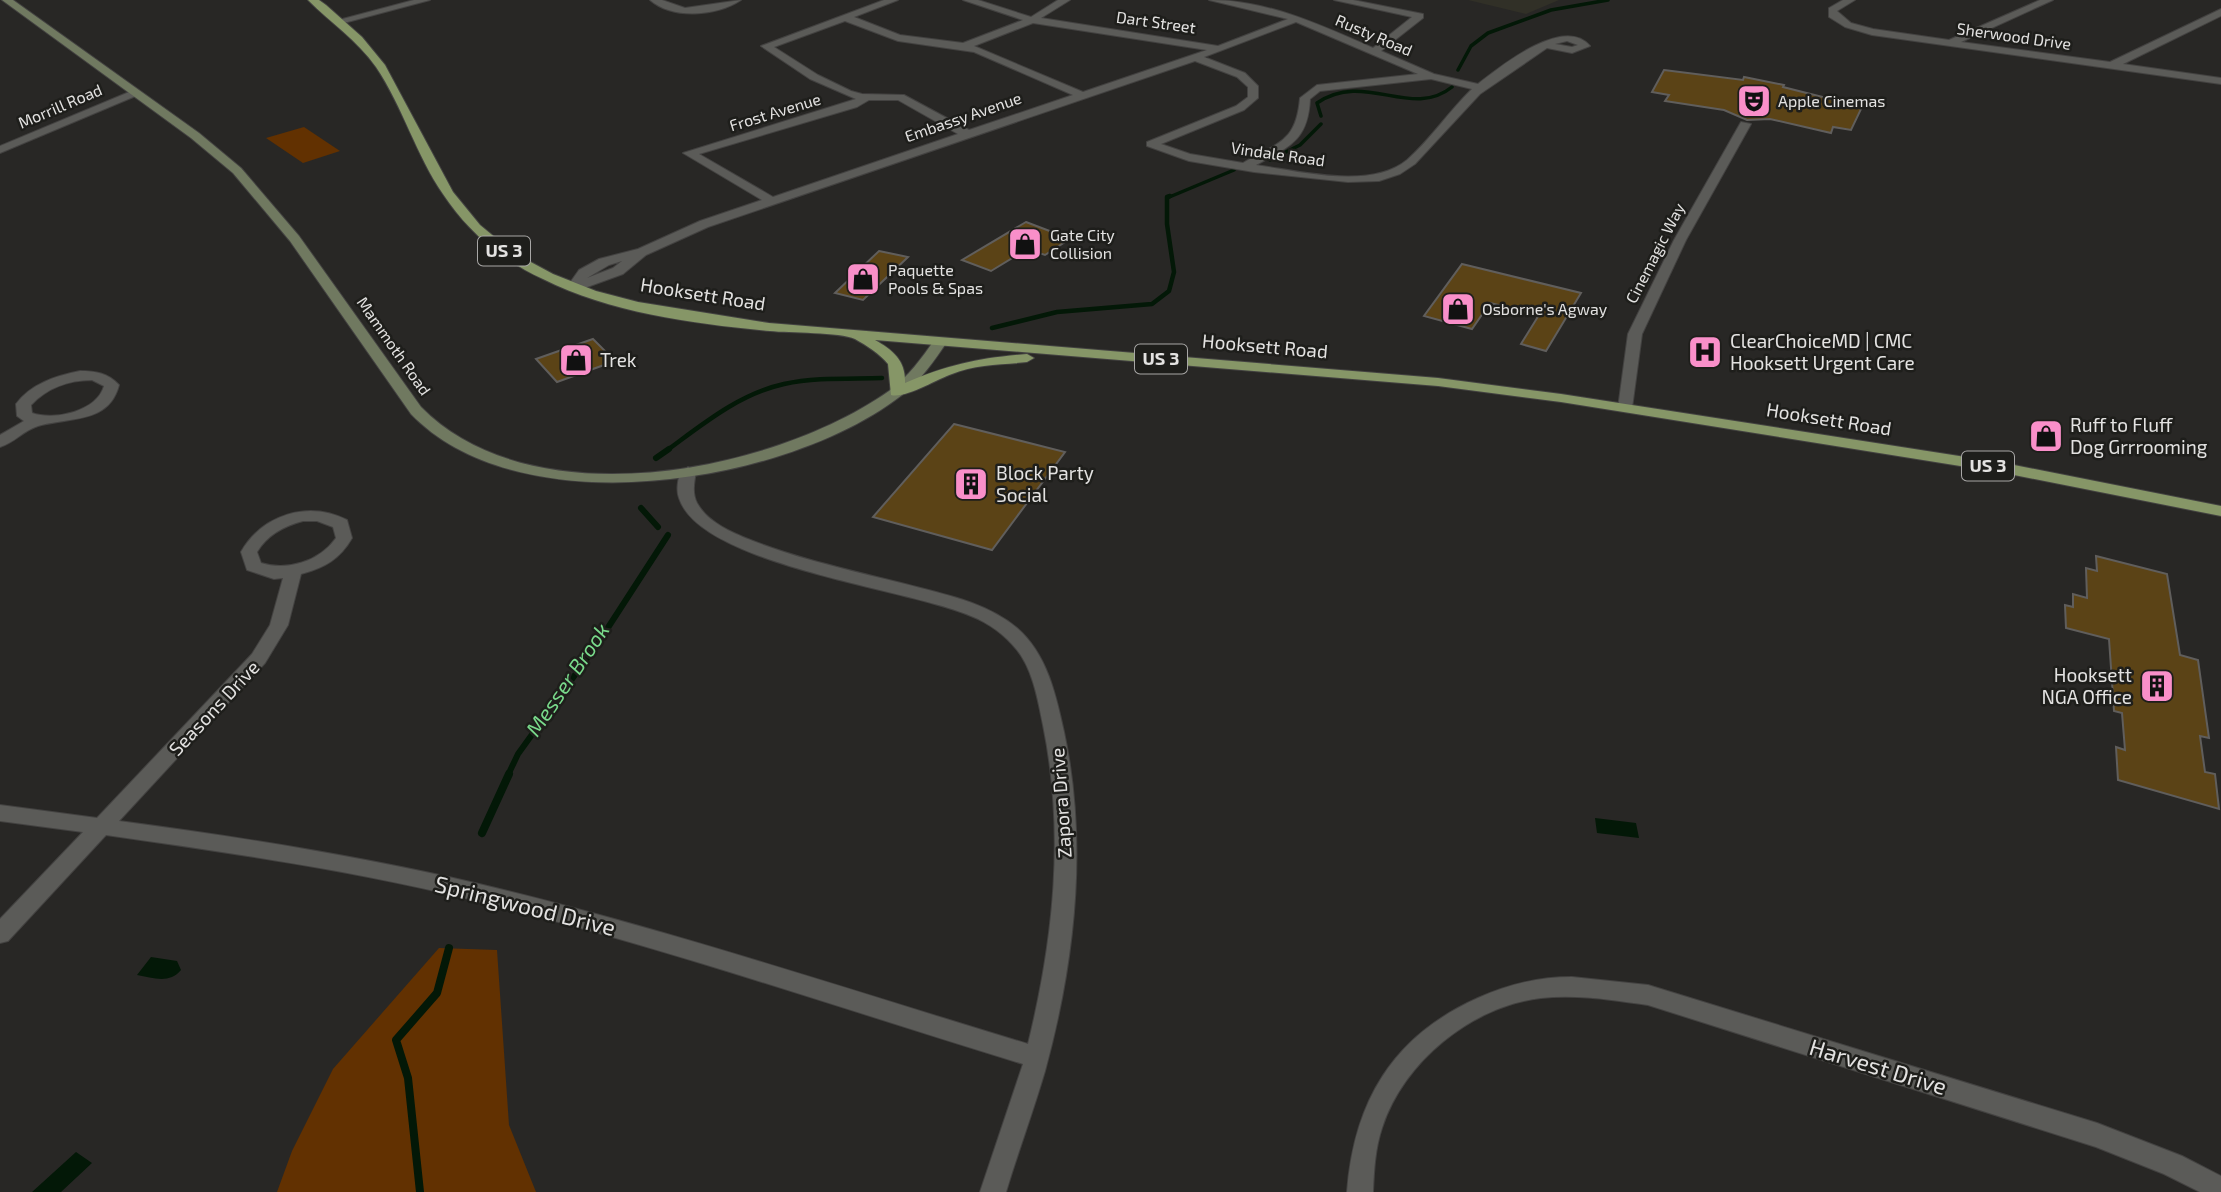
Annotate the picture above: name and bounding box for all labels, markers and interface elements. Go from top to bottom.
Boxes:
street label: Dart Street [1115,7,1197,36]
street label: Rusty Road [1333,10,1416,59]
street label: Sherwood Drive [1956,18,2072,53]
street label: Morrill Road [15,79,105,132]
theatre icon: Apple Cinemas [1735,82,1773,120]
street label: Embassy Avenue [902,88,1024,145]
street label: Frost Avenue [727,89,823,134]
place label: Apple Cinemas [1778,91,1885,110]
street label: Vindale Road [1230,138,1326,170]
street label: Cinemagic Way [1621,199,1688,306]
shop icon: Gate City Collision [1006,225,1044,263]
place label: Gate City Collision [1050,225,1115,262]
road number: US 3 [478,236,530,265]
shop icon: Paquette Pools & Spas [844,260,882,298]
place label: Paquette Pools & Spas [888,260,983,297]
street label: Hooksett Road [639,272,767,315]
shop icon: Osborne's Agway [1439,290,1477,328]
street label: Mammoth Road [353,293,435,399]
place label: Osborne's Agway [1482,299,1608,318]
street label: Hooksett Road [1201,329,1329,362]
place label: ClearChoiceMD | CMC Hooksett Urgent Care [1730,329,1915,374]
hospital icon: ClearChoiceMD | CMC Hooksett Urgent Care [1686,333,1724,371]
shop icon: Trek [557,341,595,379]
road number: US 3 [1135,344,1187,374]
place label: Trek [600,348,637,371]
street label: Hooksett Road [1765,397,1893,440]
place label: Ruff to Fluff Dog Grrrooming [2070,413,2208,458]
shop icon: Ruff to Fluff Dog Grrrooming [2027,417,2065,455]
road number: US 3 [1962,452,2014,480]
place label: Block Party Social [996,461,1094,506]
building icon: Block Party Social [952,465,990,503]
water label: Messer Brook [520,618,614,740]
street label: Seasons Drive [164,655,264,760]
place label: Hooksett NGA Office [2041,663,2132,708]
building icon: Hooksett NGA Office [2138,667,2176,705]
street label: Zapora Drive [1045,747,1076,859]
street label: Springwood Drive [432,869,619,941]
street label: Harvest Drive [1806,1032,1950,1100]

